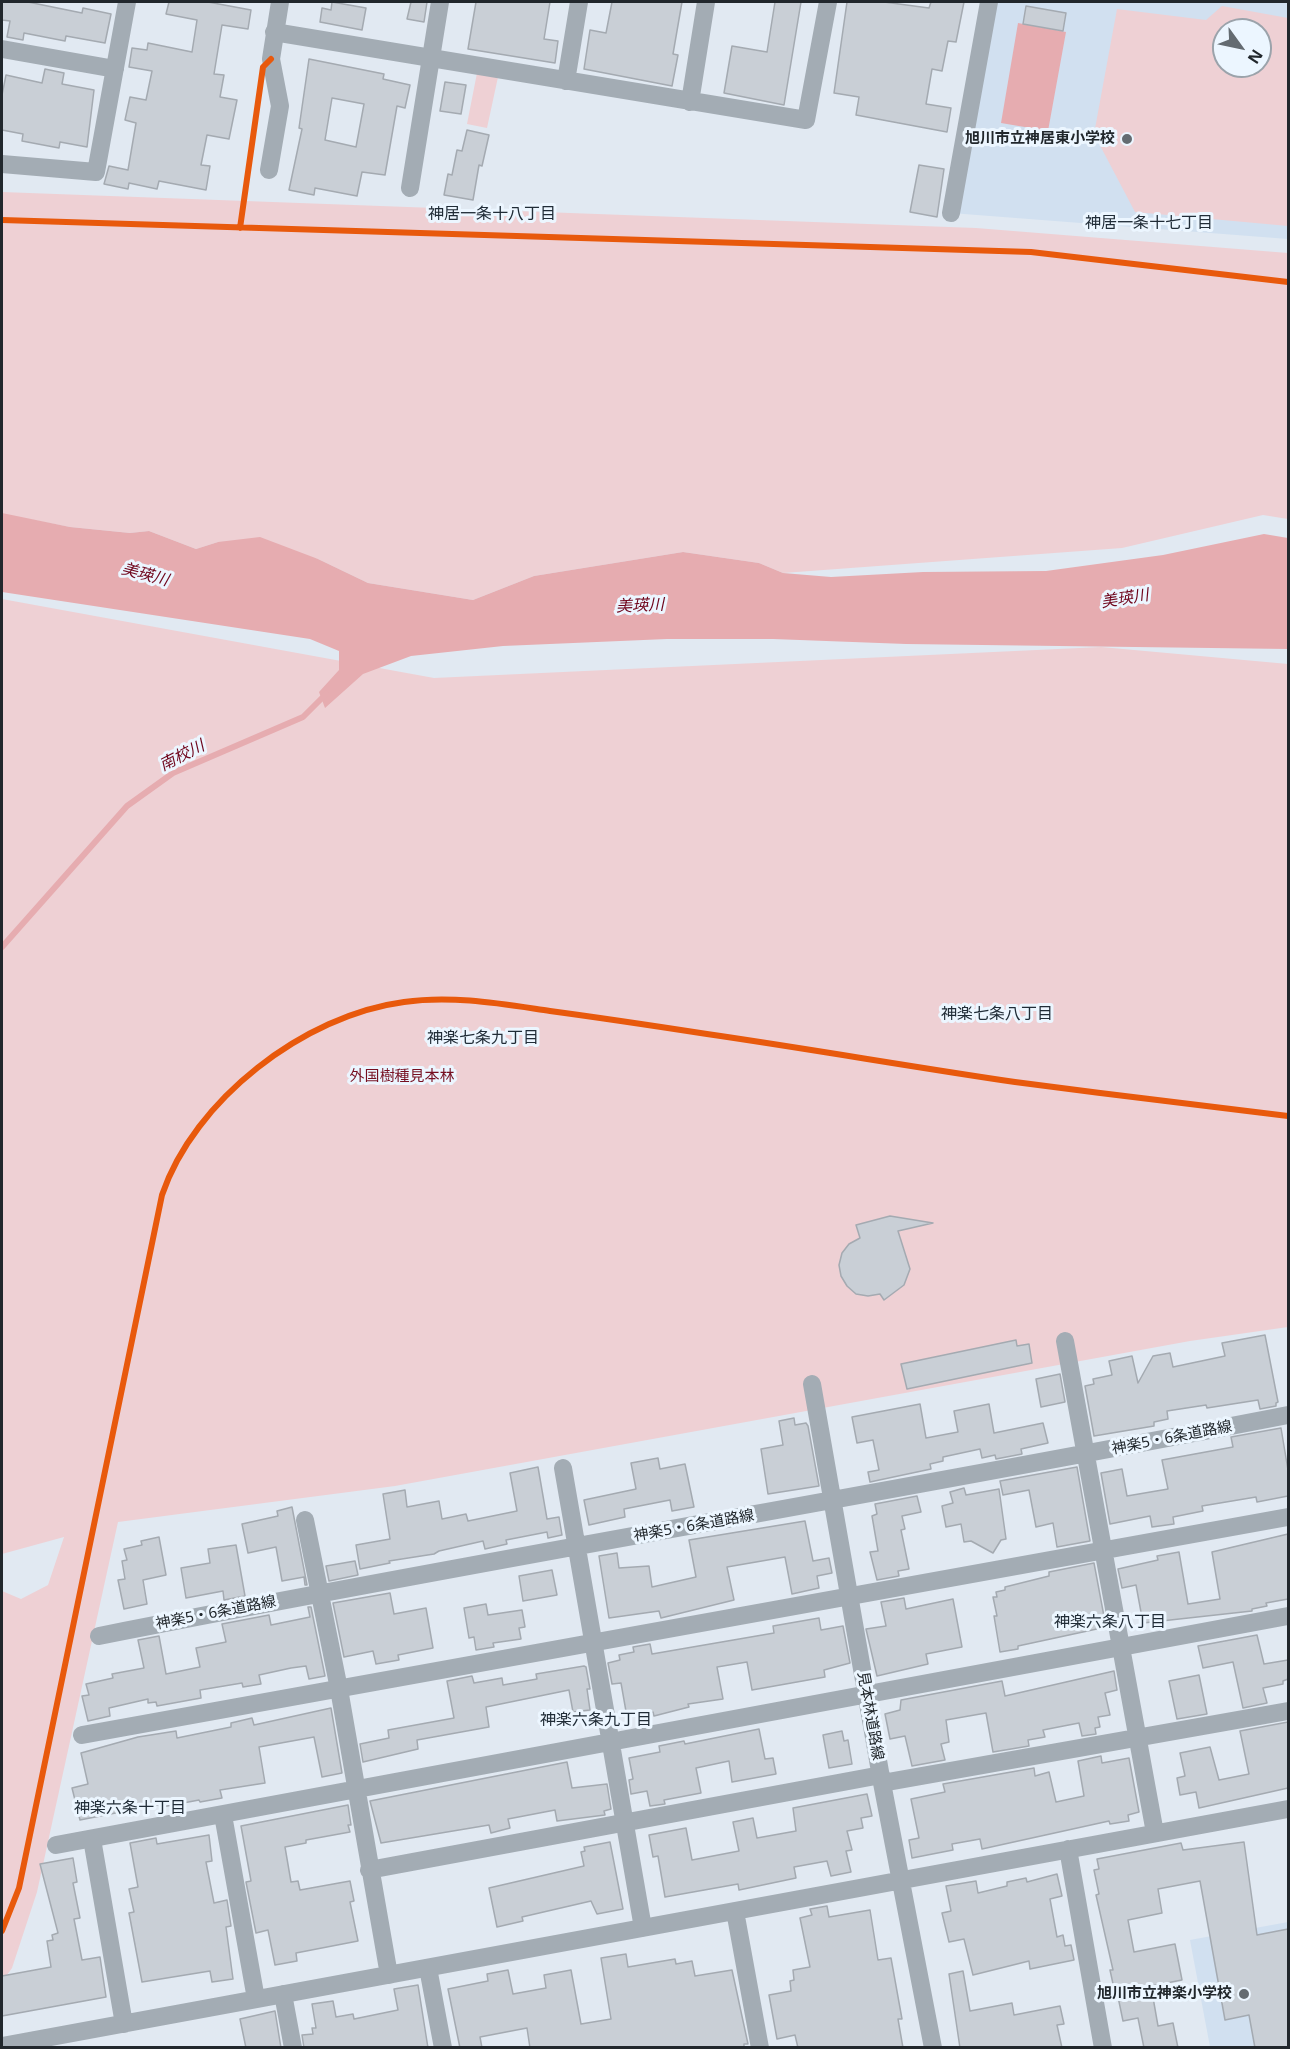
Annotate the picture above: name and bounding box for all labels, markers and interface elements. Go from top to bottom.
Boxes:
north arrow [1212,18,1272,78]
text: N [1243,45,1268,68]
place label: 旭川市立神居東小学校 [965,130,1115,148]
marker: 旭川市立神居東小学校 [1120,132,1134,146]
district label: 神居一条十八丁目 [428,204,556,224]
district label: 神居一条十七丁目 [1085,213,1213,233]
water label: 美瑛川 [119,560,171,590]
water label: 美瑛川 [1100,586,1150,612]
water label: 美瑛川 [616,596,664,616]
water label: 南校川 [156,737,208,775]
district label: 神楽七条八丁目 [941,1004,1053,1024]
district label: 神楽七条九丁目 [427,1028,539,1048]
park label: 外国樹種見本林 [350,1068,454,1086]
street label: 神楽5・6条道路線 [1110,1418,1234,1458]
street label: 神楽5・6条道路線 [632,1507,756,1545]
street label: 神楽5・6条道路線 [154,1593,278,1633]
district label: 神楽六条八丁目 [1054,1612,1166,1632]
street label: 見本林道路線 [853,1670,887,1762]
district label: 神楽六条九丁目 [540,1710,652,1730]
district label: 神楽六条十丁目 [74,1798,186,1818]
place label: 旭川市立神楽小学校 [1097,1985,1232,2003]
marker: 旭川市立神楽小学校 [1237,1987,1251,2001]

